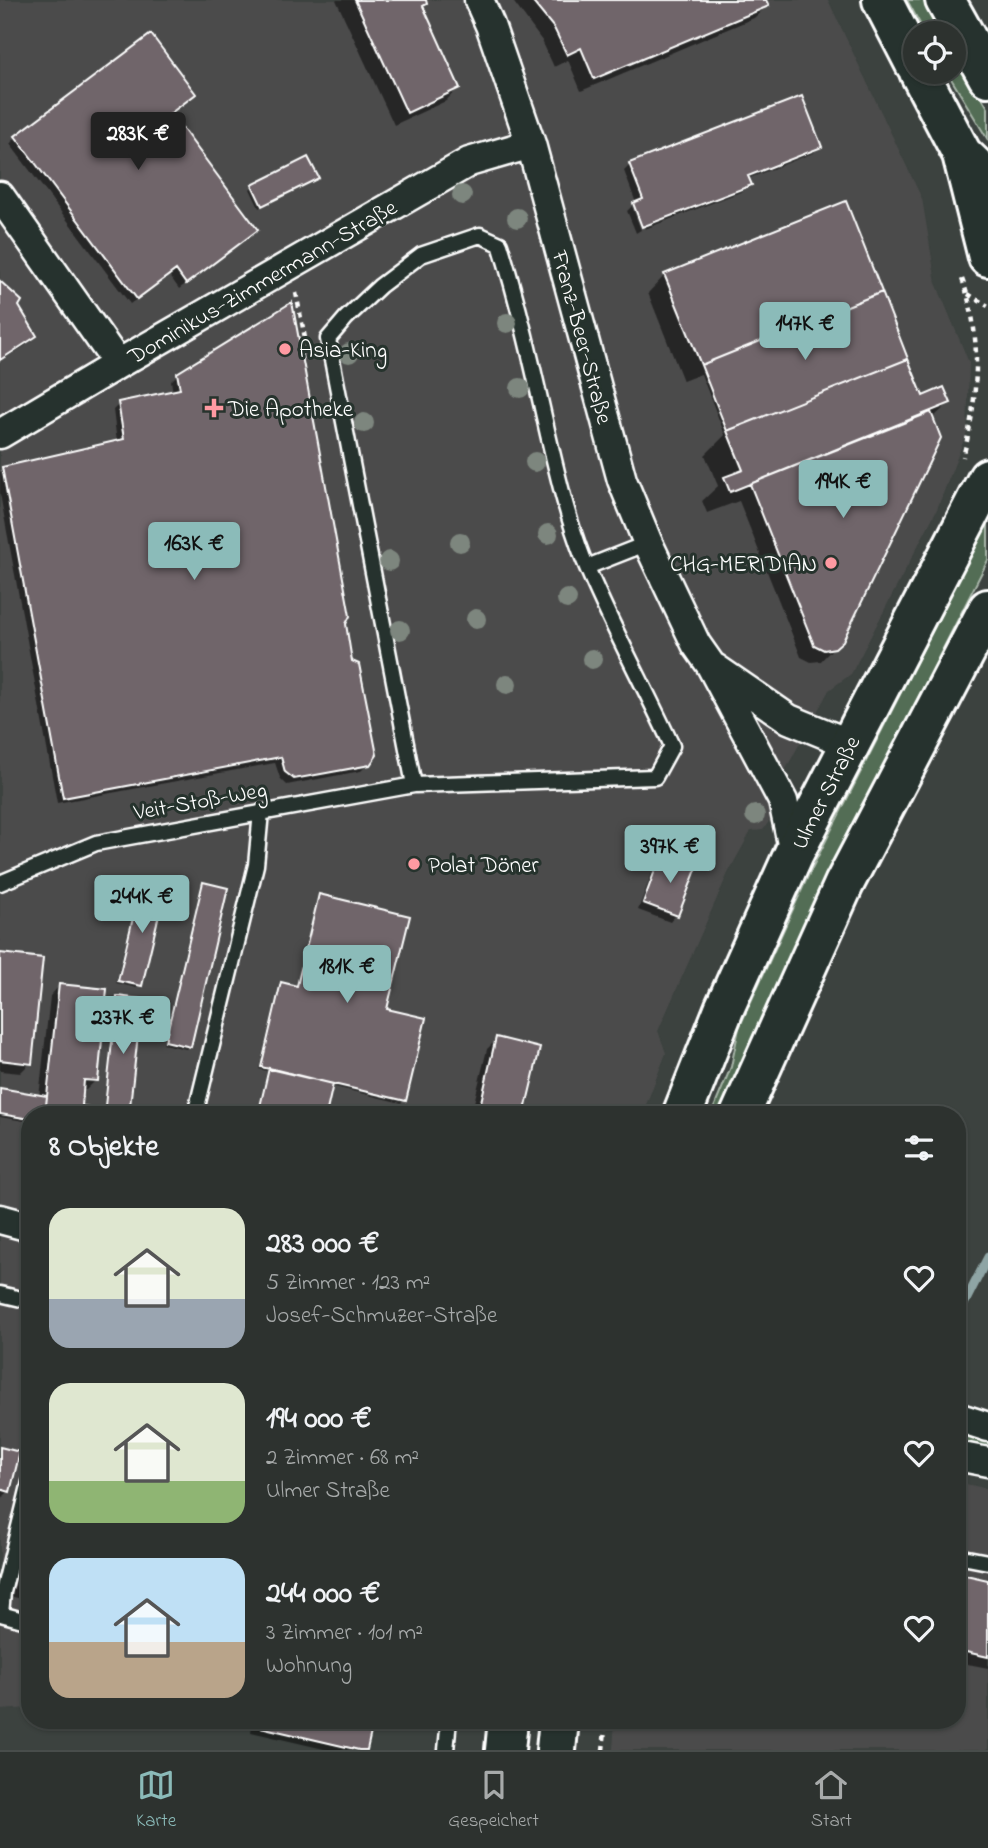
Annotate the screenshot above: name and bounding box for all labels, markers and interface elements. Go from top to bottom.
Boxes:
map controls [903,21,966,84]
button: locate [903,21,966,84]
pin: 283K € [81,113,195,172]
text: 283K € [107,118,169,151]
street label: Dominikus-Zimmermann-Straße [122,192,405,374]
street label: Franz-Beer-Straße [541,246,620,429]
pin: 147K € [748,302,862,362]
text: 147K € [775,308,835,341]
place label: Asia-King [299,335,387,369]
marker: Asia-King [277,341,293,357]
place label: Die Apotheke [227,394,354,427]
marker: Die Apotheke [206,400,222,416]
pin: 194K € [786,461,900,520]
text: 194K € [815,466,871,499]
pin: 163K € [137,522,251,582]
text: 163K € [164,528,224,561]
place label: CHG-MERIDIAN [670,549,817,582]
marker: CHG-MERIDIAN [823,555,839,571]
street label: Ulmer Straße [784,730,870,856]
street label: Veit-Stoß-Weg [130,775,270,832]
pin: 397K € [613,826,727,885]
text: 397K € [641,831,699,864]
place label: Polat Döner [428,850,539,883]
marker: Polat Döner [406,856,422,872]
pin: 244K € [85,876,199,935]
text: 244K € [110,881,174,914]
pin: 181K € [290,946,404,1005]
text: 181K € [319,951,375,984]
pin: 237K € [66,996,180,1056]
text: 237K € [91,1002,155,1035]
text: 8 Objekte [49,1126,159,1170]
icon: filters [900,1129,938,1167]
text: 283 000 € [266,1223,379,1267]
icon: home [105,1236,189,1320]
icon: heart [900,1259,938,1297]
text: 5 Zimmer · 123 m² [266,1267,430,1300]
text: Josef-Schmuzer-Straße [266,1300,497,1333]
text: 194 000 € [266,1398,372,1442]
icon: home [105,1411,189,1495]
icon: heart [900,1434,938,1472]
text: 2 Zimmer · 68 m² [266,1442,419,1475]
text: Ulmer Straße [266,1475,390,1508]
text: 244 000 € [266,1573,380,1617]
icon: home [105,1586,189,1670]
icon: heart [900,1609,938,1647]
text: 3 Zimmer · 101 m² [266,1617,423,1650]
text: Wohnung [266,1650,352,1683]
tab: Karte [136,1766,176,1835]
tab: Gespeichert [448,1766,539,1835]
tab: Start [811,1766,852,1835]

